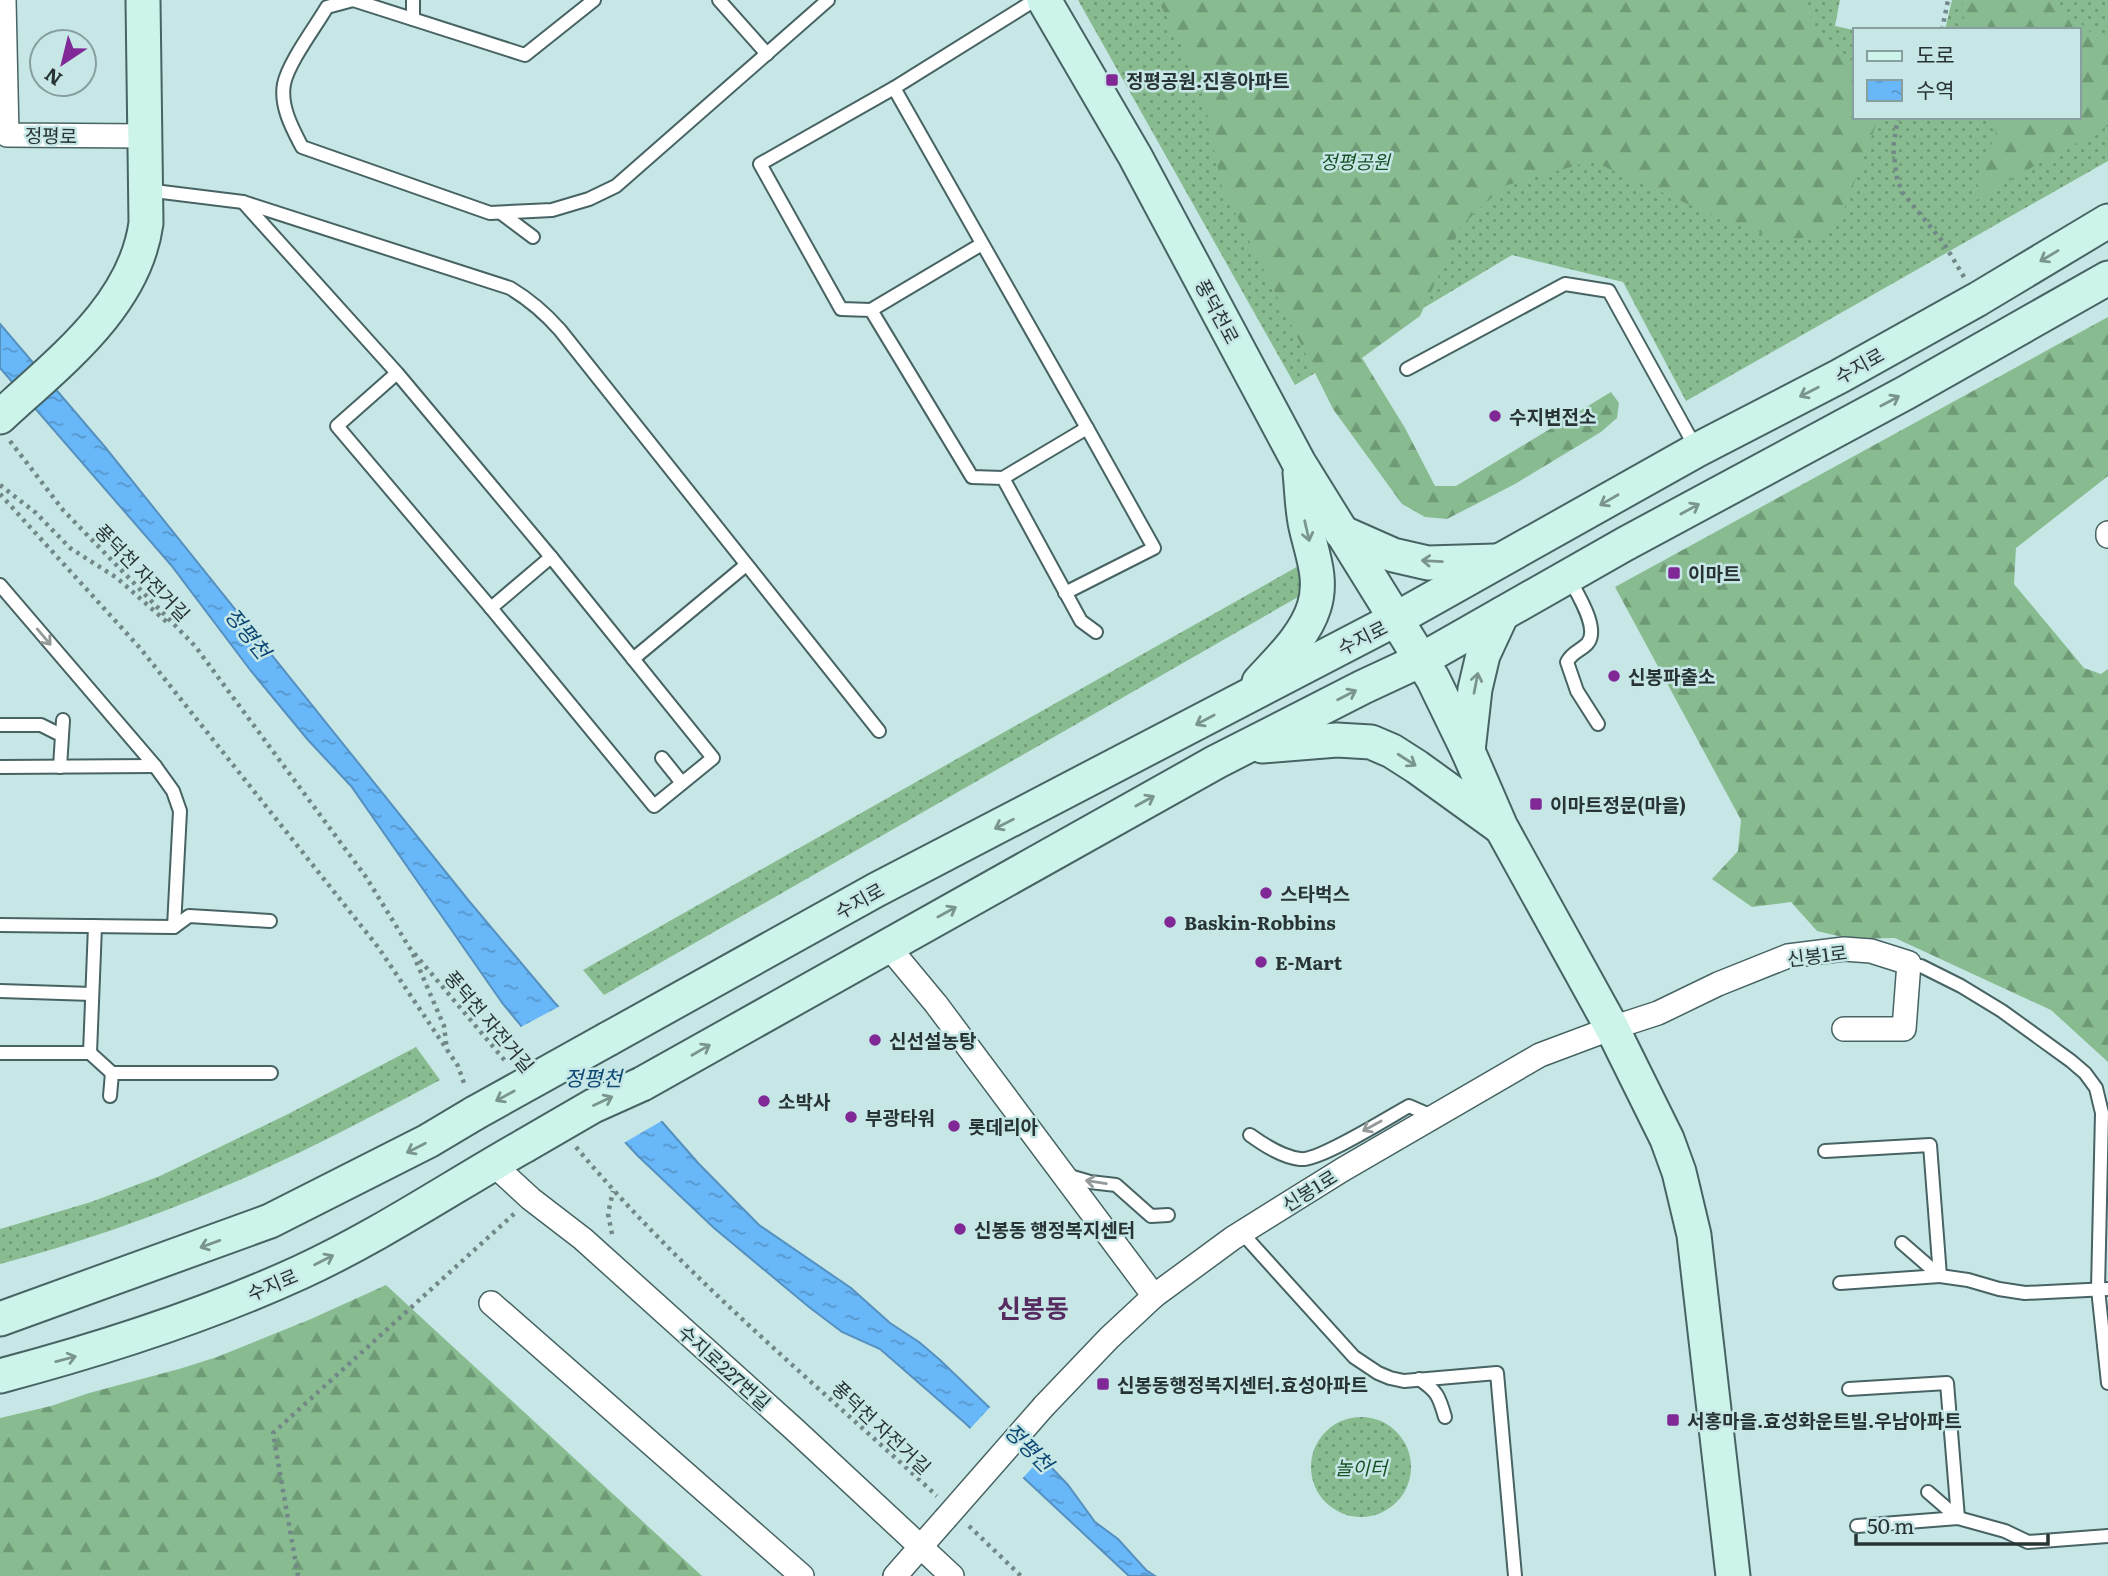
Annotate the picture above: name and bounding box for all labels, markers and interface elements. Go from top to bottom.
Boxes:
north arrow [28,28,98,98]
legend [1853,28,2080,119]
text: 도로 [1916,38,1955,69]
text: N [38,62,67,94]
place label: 정평공원.진흥아파트 [1126,66,1290,94]
marker: 정평공원.진흥아파트 [1104,72,1120,88]
text: 수역 [1916,73,1955,104]
street label: 정평로 [25,121,77,149]
park label: 정평공원 [1320,147,1391,175]
one-way arrow [2040,249,2060,263]
street label: 풍덕천로 [1189,274,1247,348]
street label: 수지로 [1829,340,1889,390]
one-way arrow [1799,386,1820,399]
one-way arrow [1879,394,1900,407]
place label: 수지변전소 [1509,402,1596,430]
marker: 수지변전소 [1487,408,1503,424]
one-way arrow [1599,493,1619,507]
one-way arrow [1679,501,1700,515]
street label: 풍덕천 자전거길 [89,517,197,627]
one-way arrow [1301,519,1315,542]
one-way arrow [1421,555,1444,568]
place label: 이마트 [1688,559,1740,587]
marker: 이마트 [1666,565,1682,581]
water label: 정평천 [219,600,281,666]
street label: 수지로 [1332,613,1392,661]
one-way arrow [36,627,52,645]
place label: 신봉파출소 [1628,662,1715,690]
marker: 신봉파출소 [1606,668,1622,684]
one-way arrow [1470,672,1484,695]
one-way arrow [1336,688,1356,702]
one-way arrow [1196,713,1216,727]
one-way arrow [1396,753,1416,767]
place label: 이마트정문(마을) [1550,790,1686,818]
one-way arrow [1135,794,1155,808]
marker: 이마트정문(마을) [1528,796,1544,812]
one-way arrow [994,818,1014,832]
street label: 수지로 [829,875,889,925]
place label: 스타벅스 [1280,879,1350,907]
marker: 스타벅스 [1258,885,1274,901]
one-way arrow [936,905,956,919]
place label: Baskin-Robbins [1184,908,1336,936]
marker: Baskin-Robbins [1162,914,1178,930]
street label: 신봉1로 [1785,937,1849,973]
place label: E-Mart [1275,948,1343,976]
marker: E-Mart [1253,954,1269,970]
street label: 풍덕천 자전거길 [439,964,541,1078]
place label: 신선설농탕 [889,1026,976,1054]
marker: 신선설농탕 [867,1032,883,1048]
one-way arrow [691,1043,711,1057]
water label: 정평천 [564,1061,625,1092]
place label: 소박사 [778,1087,831,1115]
one-way arrow [496,1089,516,1103]
marker: 소박사 [756,1093,772,1109]
one-way arrow [593,1094,614,1107]
place label: 부광타워 [865,1103,935,1131]
marker: 부광타워 [843,1109,859,1125]
place label: 롯데리아 [968,1112,1038,1140]
marker: 롯데리아 [946,1118,962,1134]
one-way arrow [1362,1119,1382,1133]
one-way arrow [406,1141,427,1155]
street label: 신봉1로 [1276,1162,1342,1218]
one-way arrow [1085,1176,1108,1189]
place label: 신봉동 행정복지센터 [974,1215,1135,1243]
marker: 신봉동 행정복지센터 [952,1221,968,1237]
one-way arrow [200,1238,222,1251]
one-way arrow [313,1253,334,1267]
street label: 수지로 [242,1261,302,1307]
district label: 신봉동 [997,1287,1069,1326]
street label: 수지로227번길 [672,1318,778,1416]
one-way arrow [54,1352,77,1365]
place label: 신봉동행정복지센터.효성아파트 [1117,1370,1368,1398]
street label: 풍덕천 자전거길 [826,1374,938,1480]
marker: 신봉동행정복지센터.효성아파트 [1095,1376,1111,1392]
place label: 서홍마을.효성화운트빌.우남아파트 [1687,1406,1962,1434]
marker: 서홍마을.효성화운트빌.우남아파트 [1665,1412,1681,1428]
water label: 정평천 [999,1415,1063,1479]
park label: 놀이터 [1335,1453,1390,1481]
scale bar [1856,1502,2048,1546]
text: 50 m [1867,1509,1914,1540]

